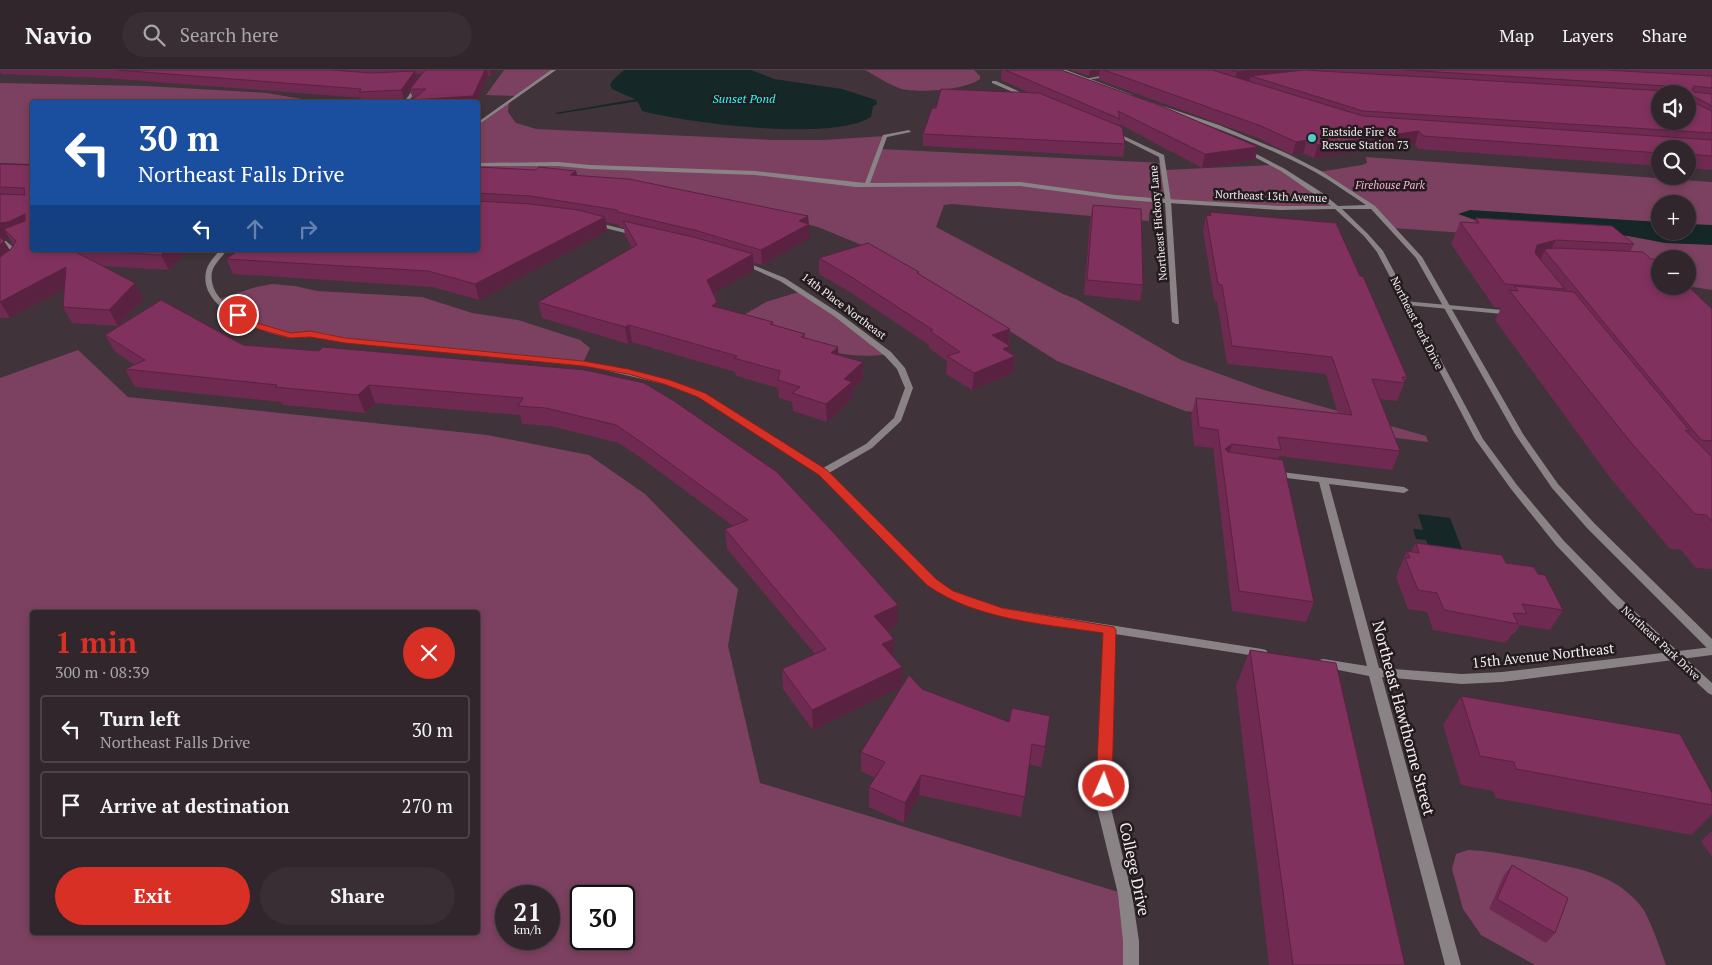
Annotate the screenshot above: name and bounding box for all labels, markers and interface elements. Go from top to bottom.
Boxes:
search box [122,12,472,57]
text: Navio [25,19,92,51]
icon: search [140,21,168,49]
text: Search here [180,22,279,47]
text: Map [1499,23,1534,47]
text: Layers [1562,23,1614,47]
text: Share [1642,23,1687,47]
map controls [1651,85,1696,295]
button: sound [1651,85,1696,130]
water label: Sunset Pond [713,91,776,106]
text: 30 m [138,115,219,161]
icon: left [55,120,120,185]
place label: Eastside Fire & Rescue Station 73 [1322,125,1409,152]
marker: Eastside Fire & Rescue Station 73 [1306,132,1318,144]
button: search [1651,140,1696,185]
text: Northeast Falls Drive [138,159,345,188]
street label: Northeast Hickory Lane [1146,164,1170,281]
park label: Firehouse Park [1354,178,1426,192]
street label: Northeast 13th Avenue [1215,187,1328,205]
button: + [1651,195,1696,240]
icon: left [188,215,216,243]
icon: ahead [241,215,269,243]
icon: right [294,215,322,243]
button: − [1651,250,1696,295]
street label: 14th Place Northeast [799,270,889,342]
street label: Northeast Park Drive [1388,274,1447,372]
pin [217,294,259,336]
icon: arrive [224,301,252,329]
street label: Northeast Park Drive [1619,603,1704,683]
street label: Northeast Hawthorne Street [1367,618,1441,818]
text: 1 min [55,622,137,662]
button: close [403,627,455,679]
street label: 15th Avenue Northeast [1471,638,1616,672]
text: 300 m · 08:39 [55,661,149,683]
text: Turn left [100,706,181,731]
icon: left [57,715,85,743]
text: 30 m [412,717,453,742]
text: Northeast Falls Drive [100,731,250,753]
position arrow [1077,759,1129,811]
icon: arrive [57,791,85,819]
text: Arrive at destination [100,793,289,818]
text: 270 m [402,793,453,818]
street label: College Drive [1114,820,1156,918]
button: Exit [55,867,250,925]
button: Share [260,867,455,925]
speed limit sign: 30 [570,885,635,950]
text: 21 [513,895,542,928]
text: km/h [514,922,541,937]

